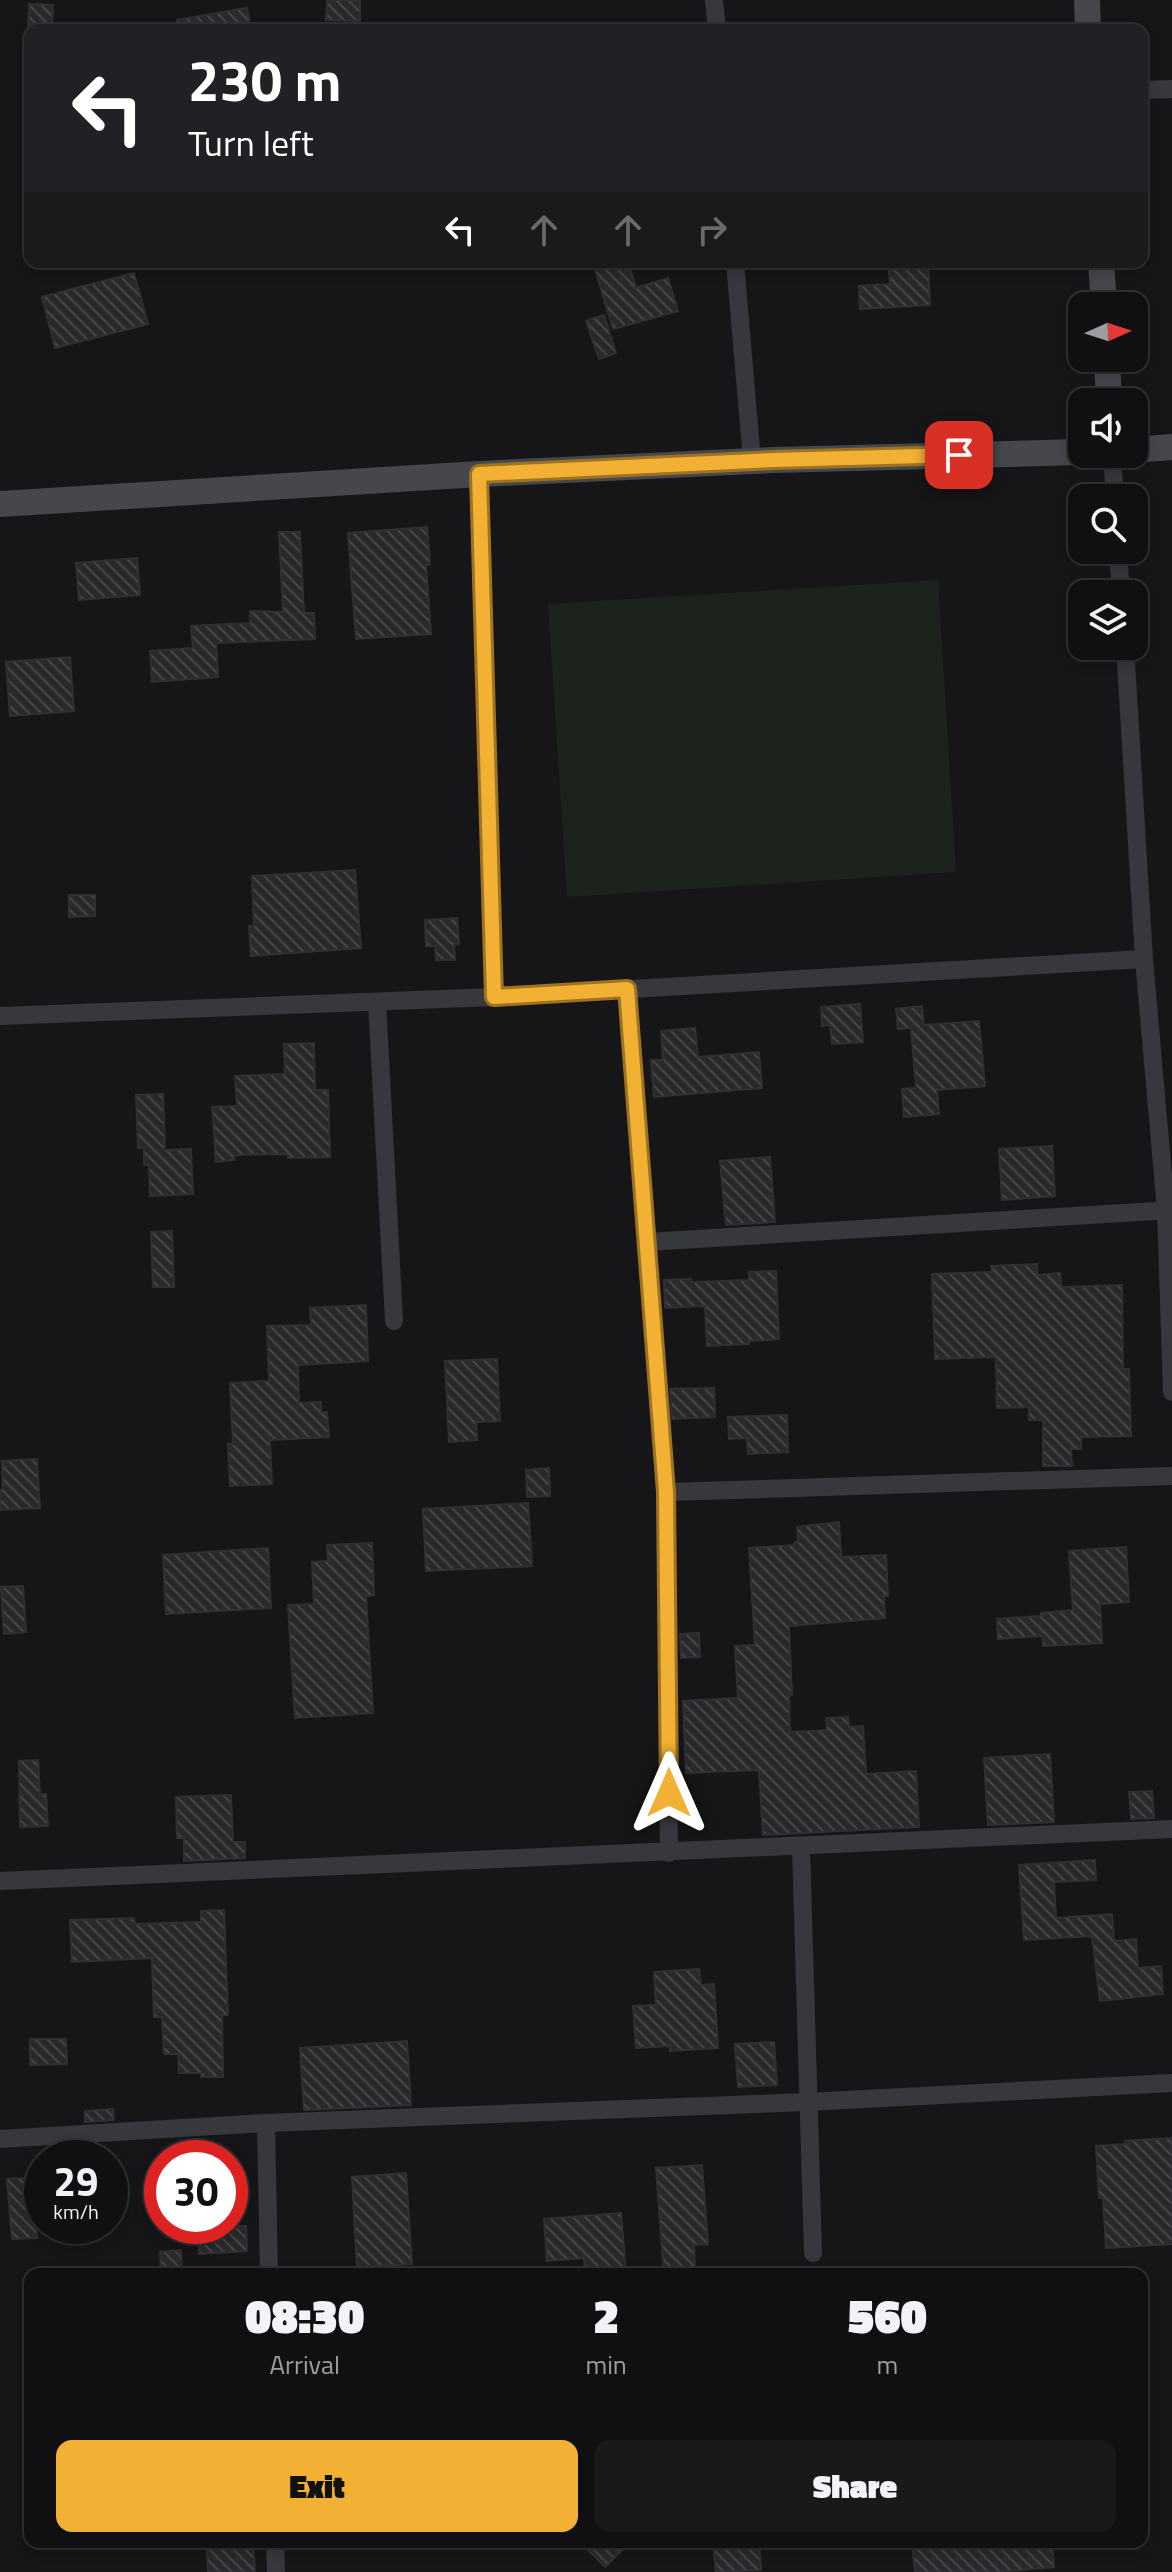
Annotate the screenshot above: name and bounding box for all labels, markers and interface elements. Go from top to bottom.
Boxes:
text: 230 m [188,38,341,123]
icon: left [56,56,160,160]
text: Turn left [188,115,314,170]
icon: left [438,208,482,252]
icon: ahead [522,208,566,252]
icon: ahead [606,208,650,252]
icon: right [690,208,734,252]
north arrow [1068,292,1148,372]
map controls [1068,292,1148,660]
button: sound [1068,388,1148,468]
pin [925,421,993,489]
icon: arrive [937,433,981,477]
button: search [1068,484,1148,564]
button: layers [1068,580,1148,660]
position arrow [627,1751,711,1835]
speed limit sign: 30 [144,2140,248,2244]
text: 29 [54,2151,98,2212]
text: km/h [53,2196,99,2227]
text: 08:30 [245,2279,364,2352]
text: 2 [593,2279,619,2352]
text: 560 [848,2279,927,2352]
text: Arrival [269,2345,340,2384]
text: min [585,2345,627,2384]
text: m [877,2345,898,2384]
button: Exit [56,2440,578,2532]
button: Share [594,2440,1116,2532]

